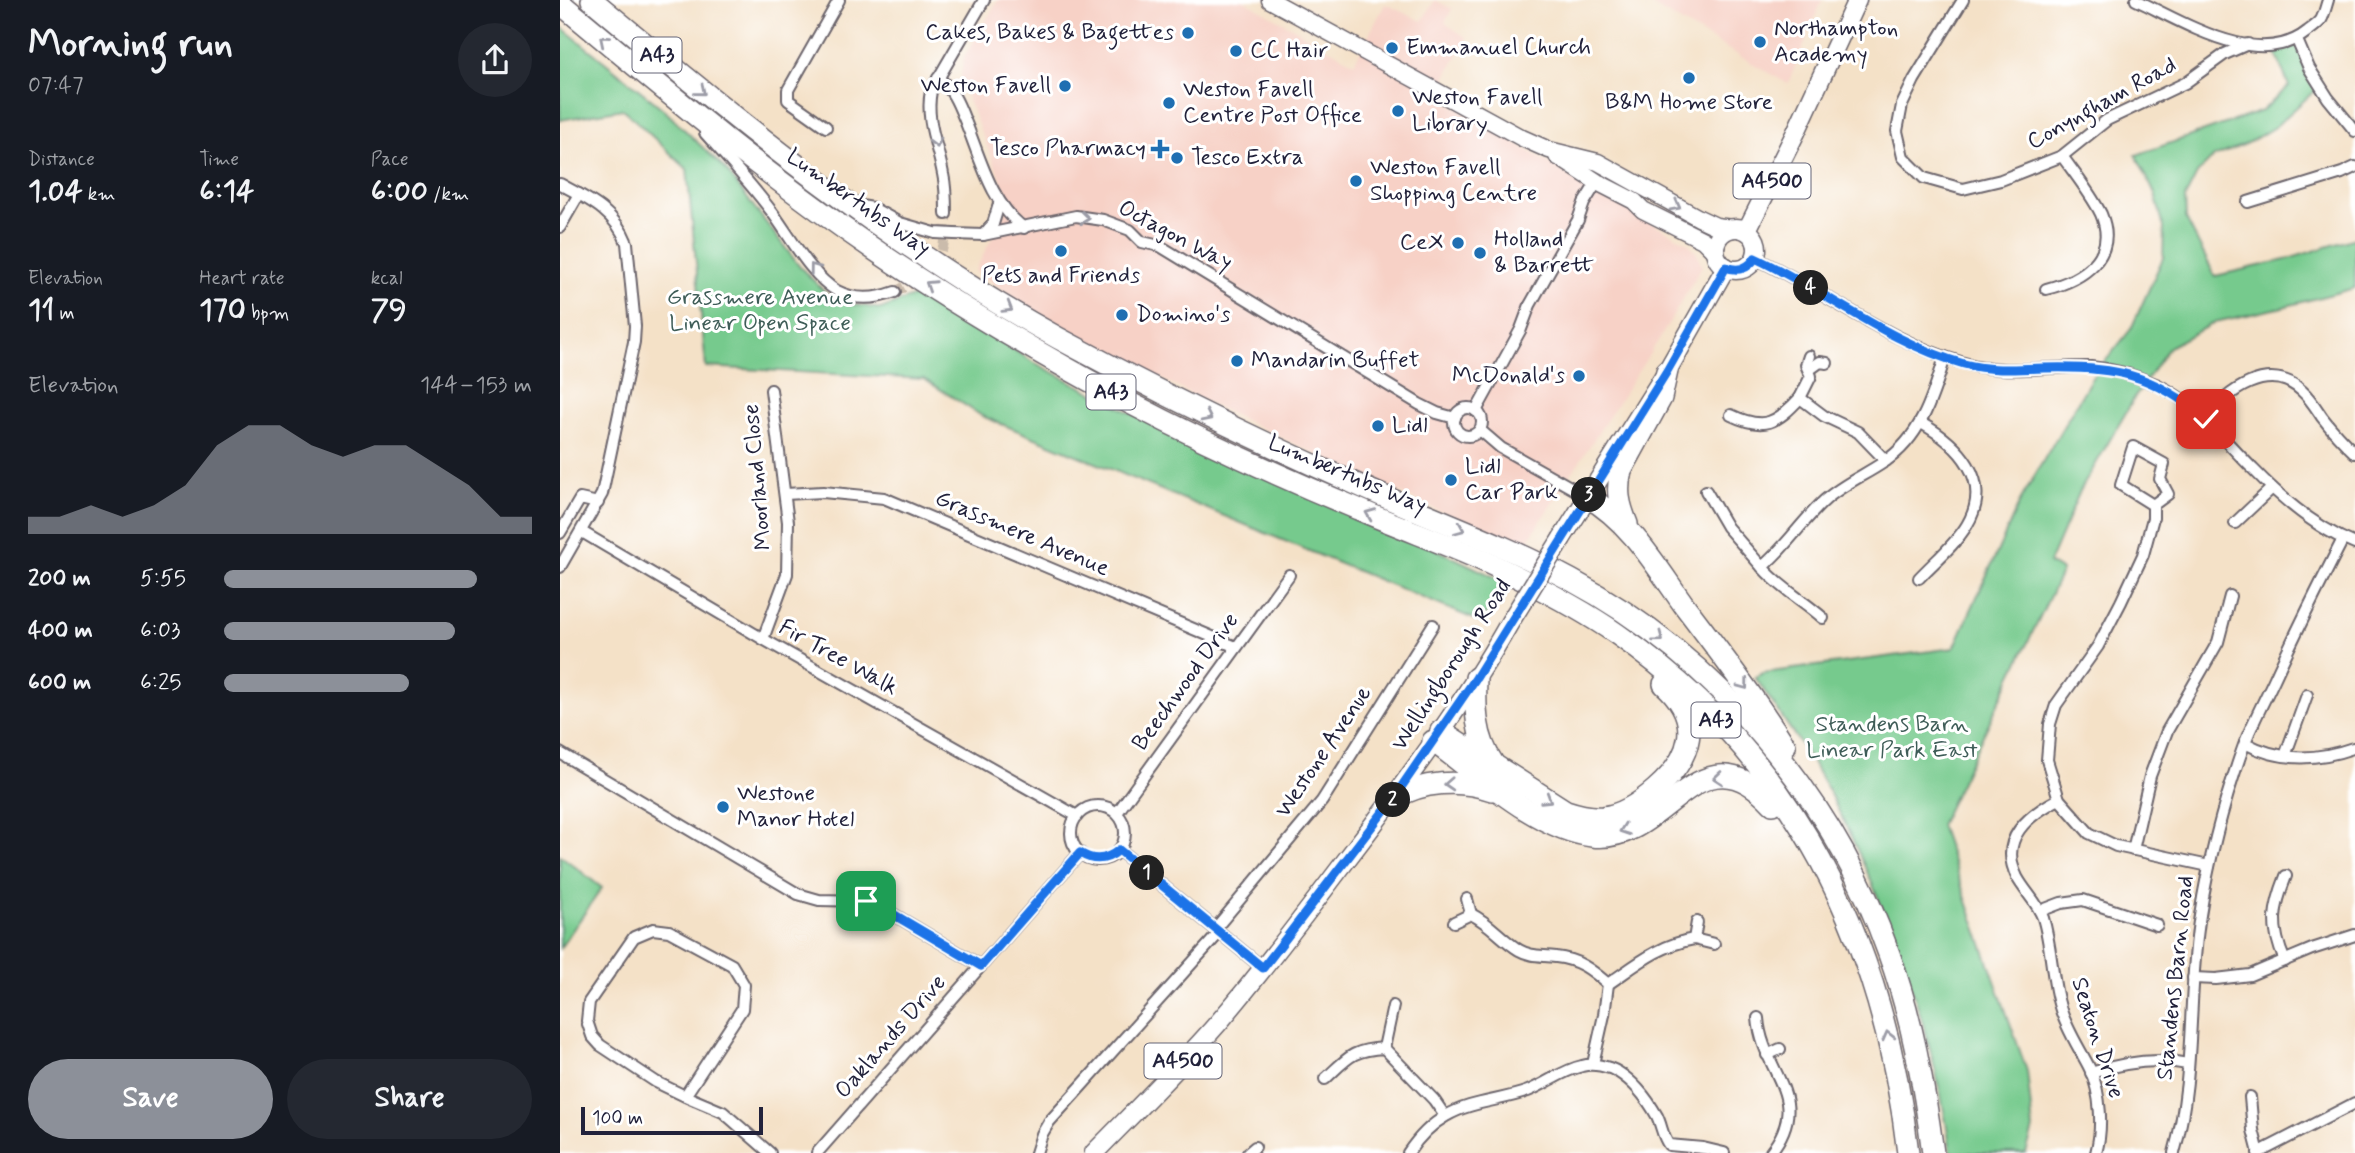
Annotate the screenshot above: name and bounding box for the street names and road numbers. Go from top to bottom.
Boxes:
road number: A43 [632,38,682,72]
street label: Conyngham Road [2022,51,2183,159]
street label: Lumbertubs Way [780,142,936,264]
road number: A4500 [1734,164,1810,198]
street label: Octagon Way [1113,193,1237,279]
road number: A43 [1086,374,1136,410]
street label: Moorland Close [737,403,779,551]
street label: Lumbertubs Way [1263,428,1431,522]
street label: Grassmere Avenue [930,484,1114,584]
street label: Wellingborough Road [1385,573,1521,758]
street label: Beechwood Drive [1126,607,1246,757]
street label: Fir Tree Walk [773,613,903,703]
street label: Westone Avenue [1269,680,1379,824]
road number: A43 [1692,702,1740,738]
street label: Standens Barn Road [2150,874,2202,1082]
street label: Oaklands Drive [829,969,953,1105]
street label: Seaton Drive [2063,974,2131,1102]
road number: A4500 [1144,1044,1222,1078]

